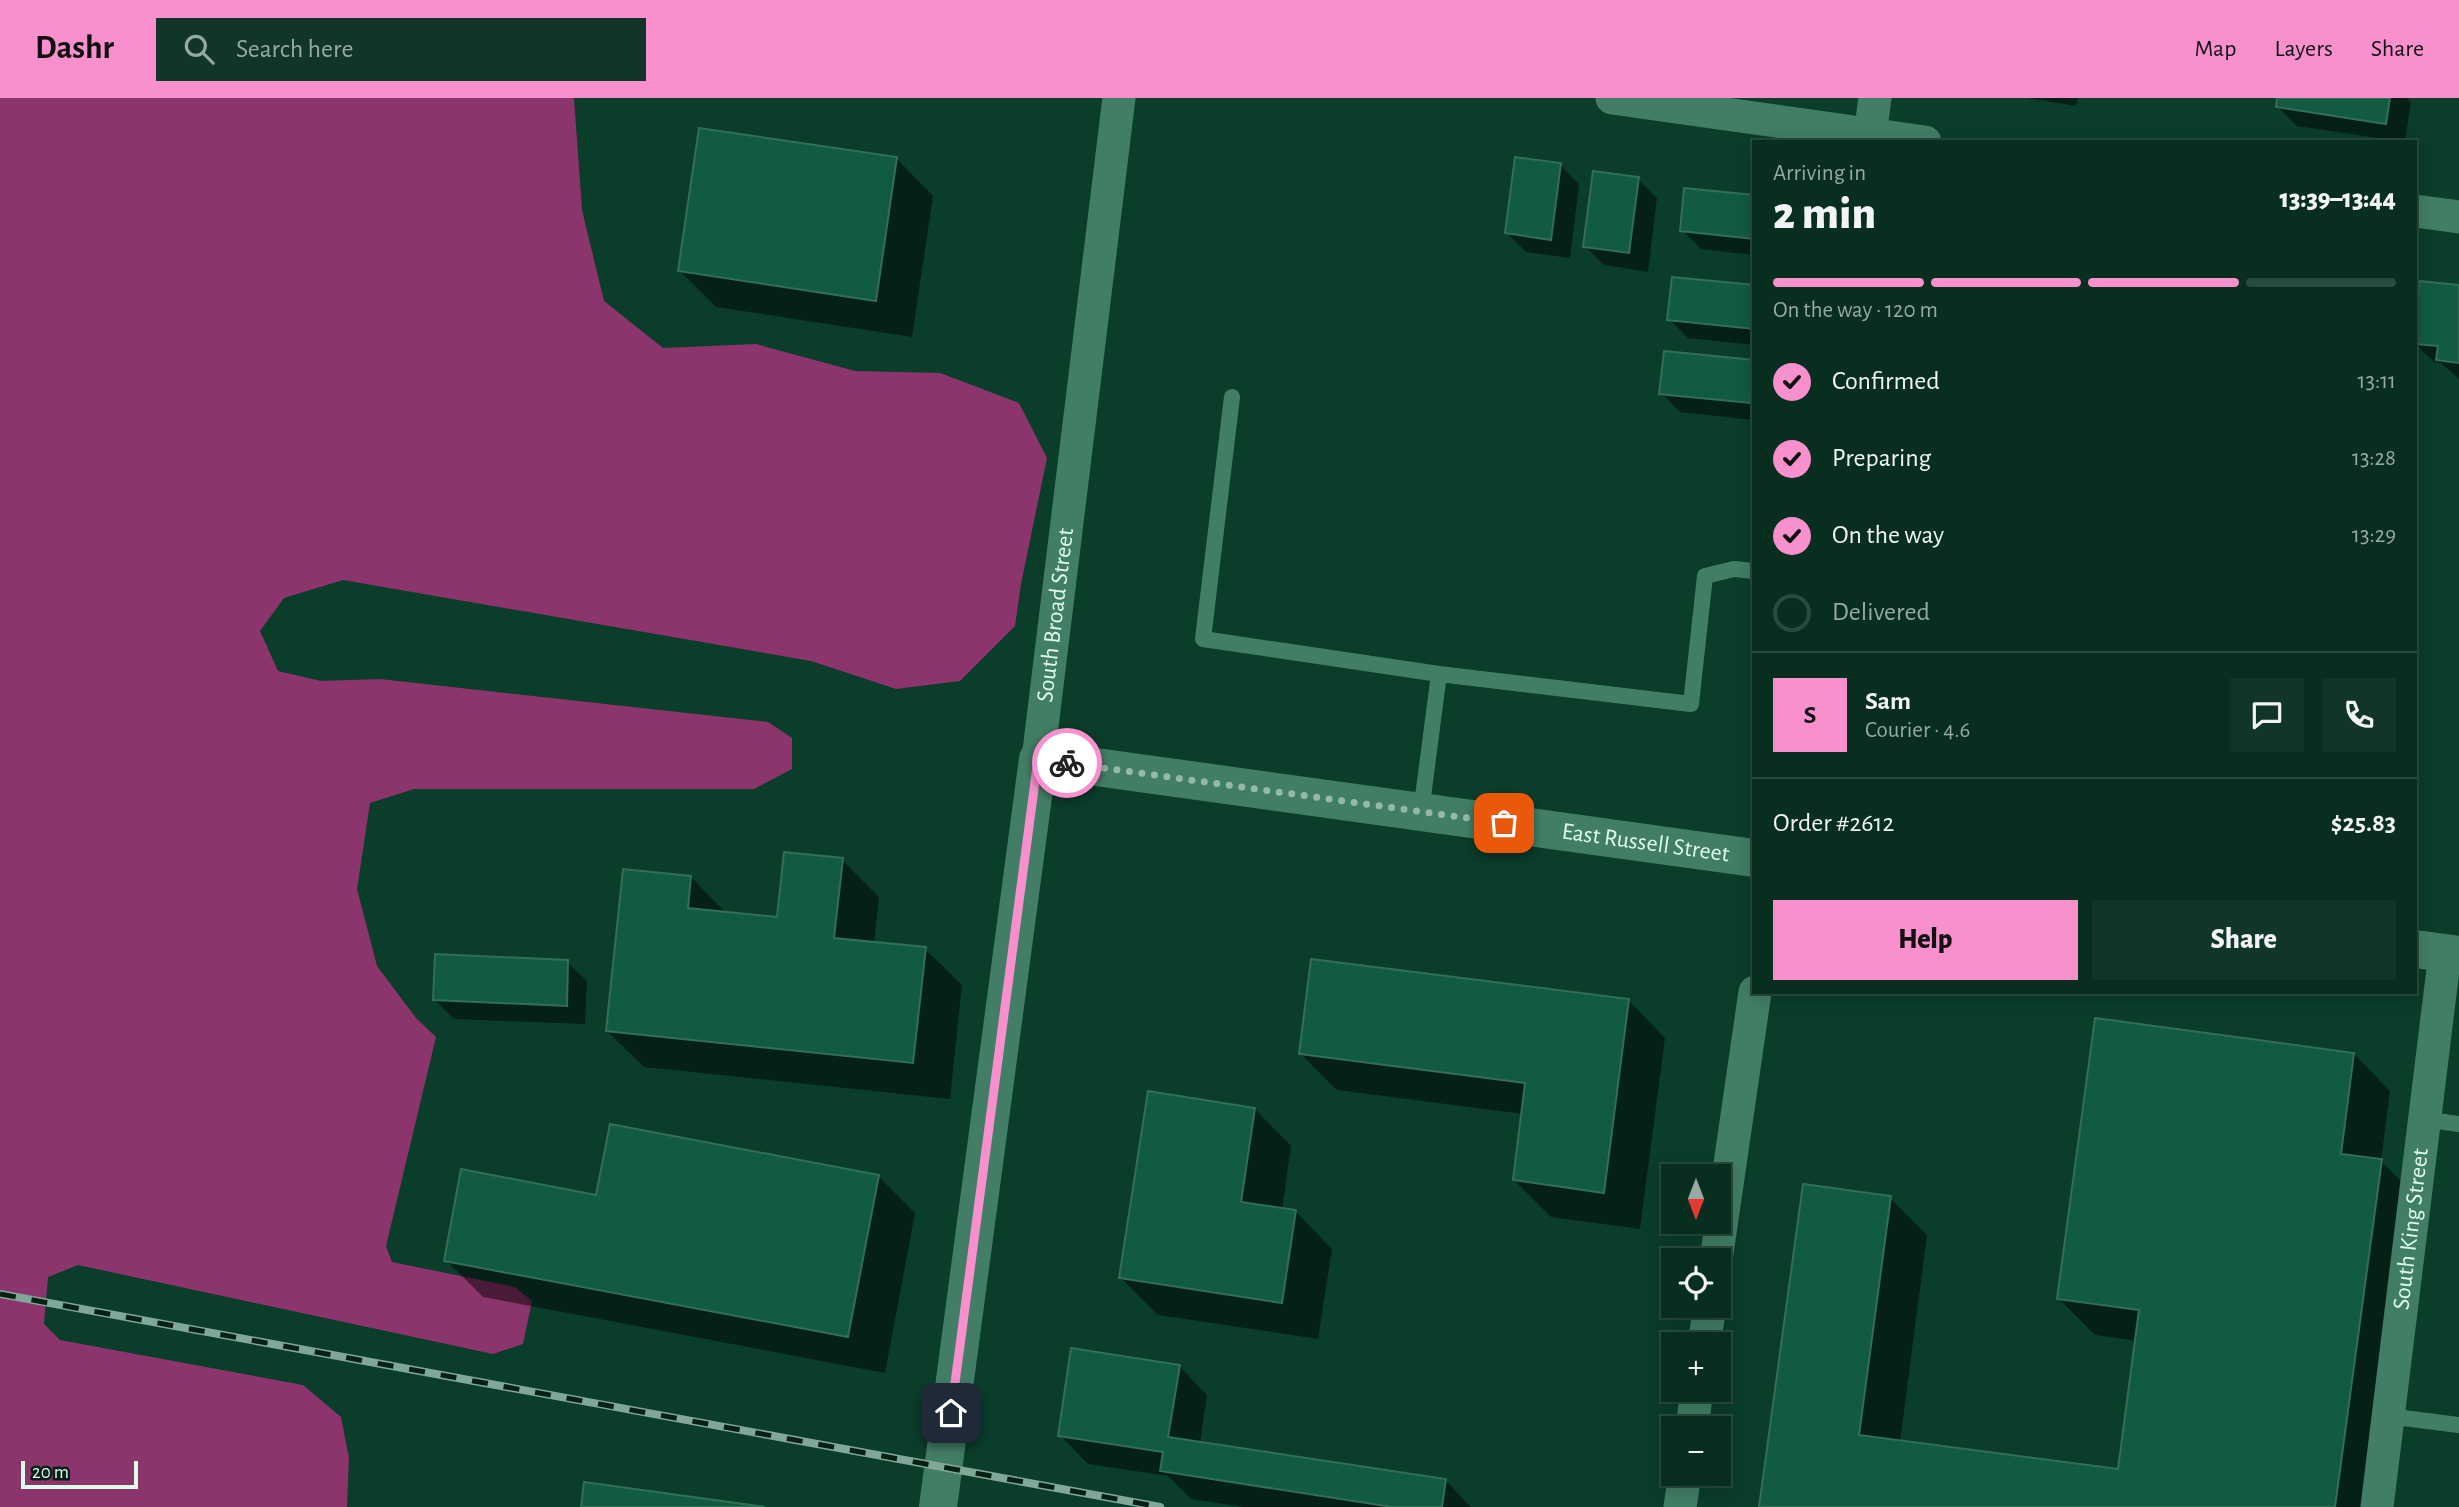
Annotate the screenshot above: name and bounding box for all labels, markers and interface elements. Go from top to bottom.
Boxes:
search box [156,18,646,81]
icon: search [180,30,218,68]
text: Dashr [35,32,114,65]
text: Search here [236,36,353,62]
text: Map [2194,37,2236,61]
text: Layers [2274,37,2333,61]
text: Share [2371,37,2424,61]
text: Arriving in [1773,162,1866,185]
text: 13:39–13:44 [2279,186,2396,212]
text: 2 min [1773,191,1876,237]
text: On the way · 120 m [1773,299,1938,322]
icon: check [1773,363,1811,401]
text: Confirmed [1832,368,1940,394]
text: 13:11 [2358,370,2396,393]
icon: check [1773,440,1811,478]
text: Preparing [1832,445,1931,471]
text: 13:28 [2352,447,2396,470]
icon: check [1773,517,1811,555]
text: On the way [1832,522,1944,548]
text: 13:29 [2352,524,2396,547]
street label: South Broad Street [1033,526,1078,703]
text: Delivered [1832,599,1930,625]
button: chat [2230,678,2304,752]
button: phone [2322,678,2396,752]
text: Sam [1865,688,1911,714]
text: S [1804,702,1816,728]
text: Courier · 4.6 [1865,719,1970,742]
courier [1032,728,1102,798]
icon: bike [1048,744,1086,782]
pin [1474,793,1534,853]
icon: bag [1485,804,1523,842]
text: Order #2612 [1773,810,1894,836]
text: $25.83 [2331,810,2396,836]
street label: East Russell Street [1560,820,1731,867]
button: Help [1773,900,2078,980]
button: Share [2092,900,2396,980]
street label: South King Street [2389,1147,2433,1311]
north arrow [1661,1164,1731,1234]
map controls [1661,1164,1731,1486]
button: locate [1661,1248,1731,1318]
button: + [1661,1332,1731,1402]
pin [921,1383,981,1443]
icon: home [932,1394,970,1432]
button: − [1661,1416,1731,1486]
scale bar [21,1458,138,1490]
text: 20 m [32,1463,69,1482]

